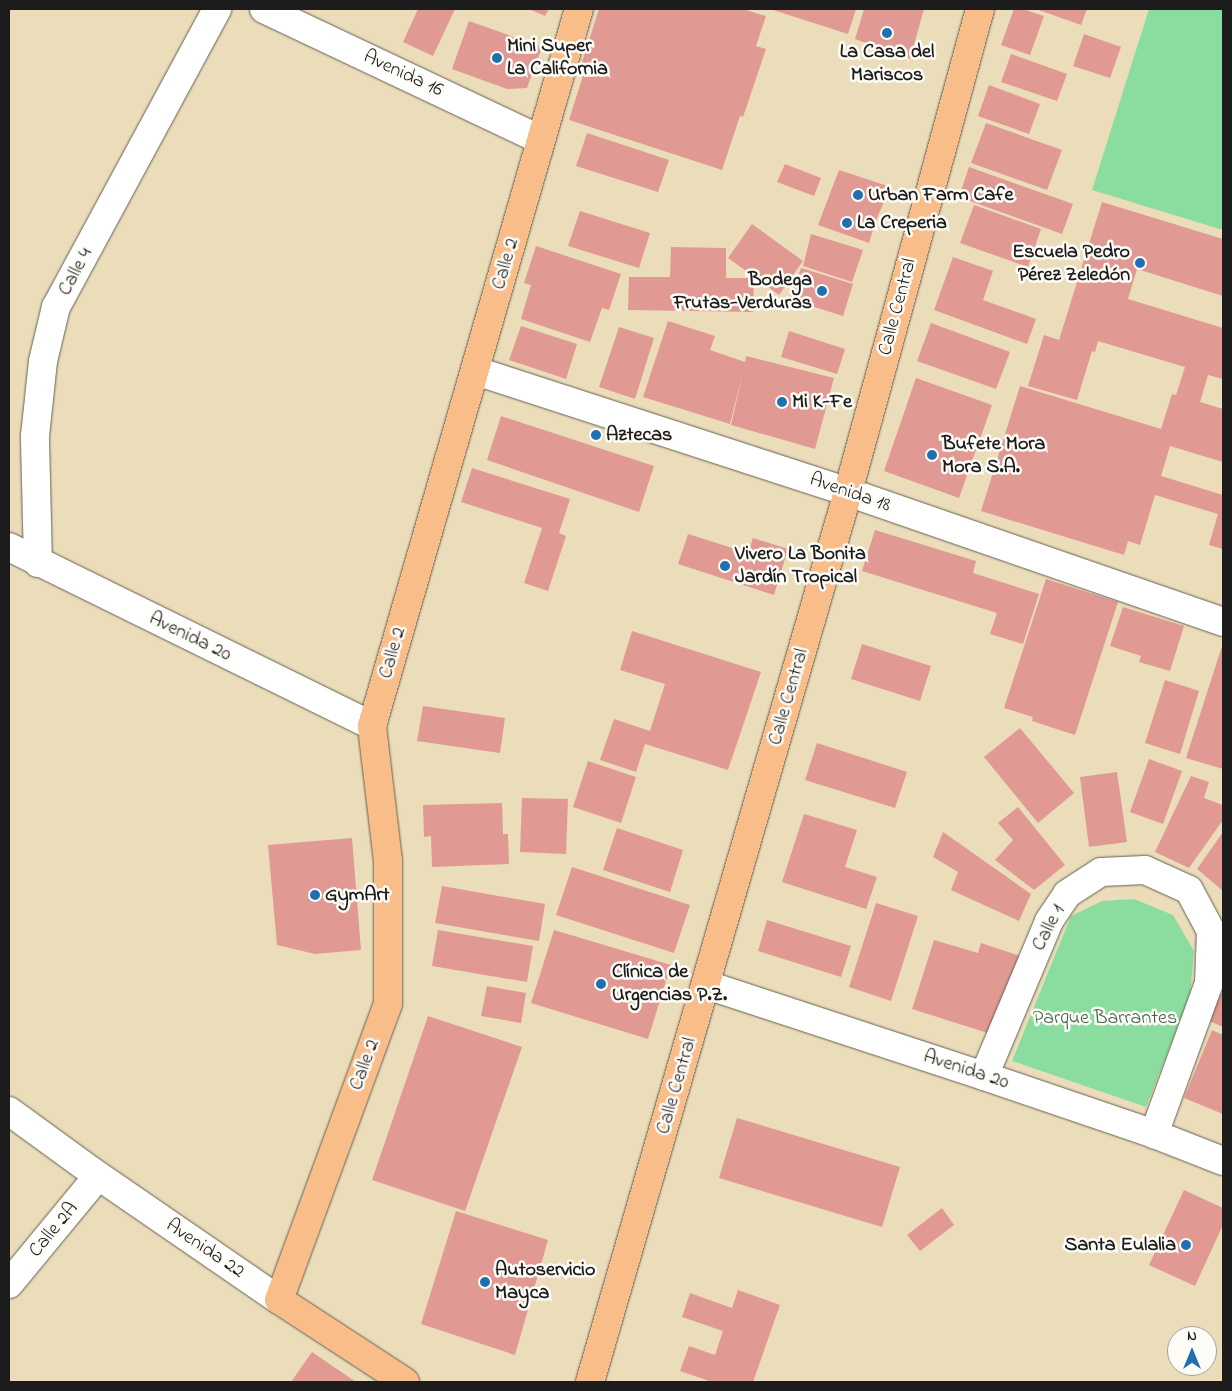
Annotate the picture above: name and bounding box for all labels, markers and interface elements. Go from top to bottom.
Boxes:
marker: La Casa del Mariscos [881,27,893,39]
place label: Mini Super La California [507,34,608,81]
place label: La Casa del Mariscos [840,41,934,88]
street label: Avenida 16 [359,45,447,103]
marker: Mini Super La California [491,52,503,64]
place label: Urban Farm Cafe [868,183,1014,207]
marker: Urban Farm Cafe [852,189,864,201]
place label: La Creperia [857,211,947,235]
marker: La Creperia [841,217,853,229]
street label: Calle 2 [487,236,525,292]
place label: Escuela Pedro Pérez Zeledón [1012,240,1130,287]
street label: Calle 4 [54,244,98,300]
street label: Calle Central [874,256,922,358]
marker: Escuela Pedro Pérez Zeledón [1134,257,1146,269]
place label: Bodega Frutas-Verduras [674,268,812,315]
marker: Bodega Frutas-Verduras [816,285,828,297]
place label: Mi K-Fe [792,390,852,414]
marker: Mi K-Fe [776,396,788,408]
place label: Aztecas [606,423,672,447]
marker: Aztecas [590,429,602,441]
place label: Bufete Mora Mora S.A. [942,432,1045,479]
marker: Bufete Mora Mora S.A. [926,449,938,461]
street label: Avenida 18 [806,468,894,518]
place label: Vivero La Bonita Jardín Tropical [735,542,866,589]
marker: Vivero La Bonita Jardín Tropical [719,560,731,572]
street label: Avenida 20 [145,607,235,667]
street label: Calle 2 [374,625,412,681]
street label: Calle Central [764,646,814,748]
place label: GymArt [325,883,389,907]
marker: GymArt [309,889,321,901]
street label: Calle 1 [1027,901,1071,955]
place label: Clínica de Urgencias P.Z. [612,960,727,1007]
marker: Clínica de Urgencias P.Z. [594,977,608,991]
park label: Parque Barrantes [1033,1006,1177,1030]
street label: Calle Central [652,1035,702,1137]
street label: Calle 2 [345,1036,385,1094]
street label: Avenida 20 [920,1045,1012,1095]
street label: Calle 2A [24,1197,84,1263]
street label: Avenida 22 [161,1214,249,1284]
place label: Santa Eulalia [1065,1233,1176,1257]
marker: Santa Eulalia [1180,1239,1192,1251]
place label: Autoservicio Mayca [495,1258,595,1305]
marker: Autoservicio Mayca [479,1276,491,1288]
north arrow [1167,1326,1217,1376]
text: N [1187,1326,1197,1347]

